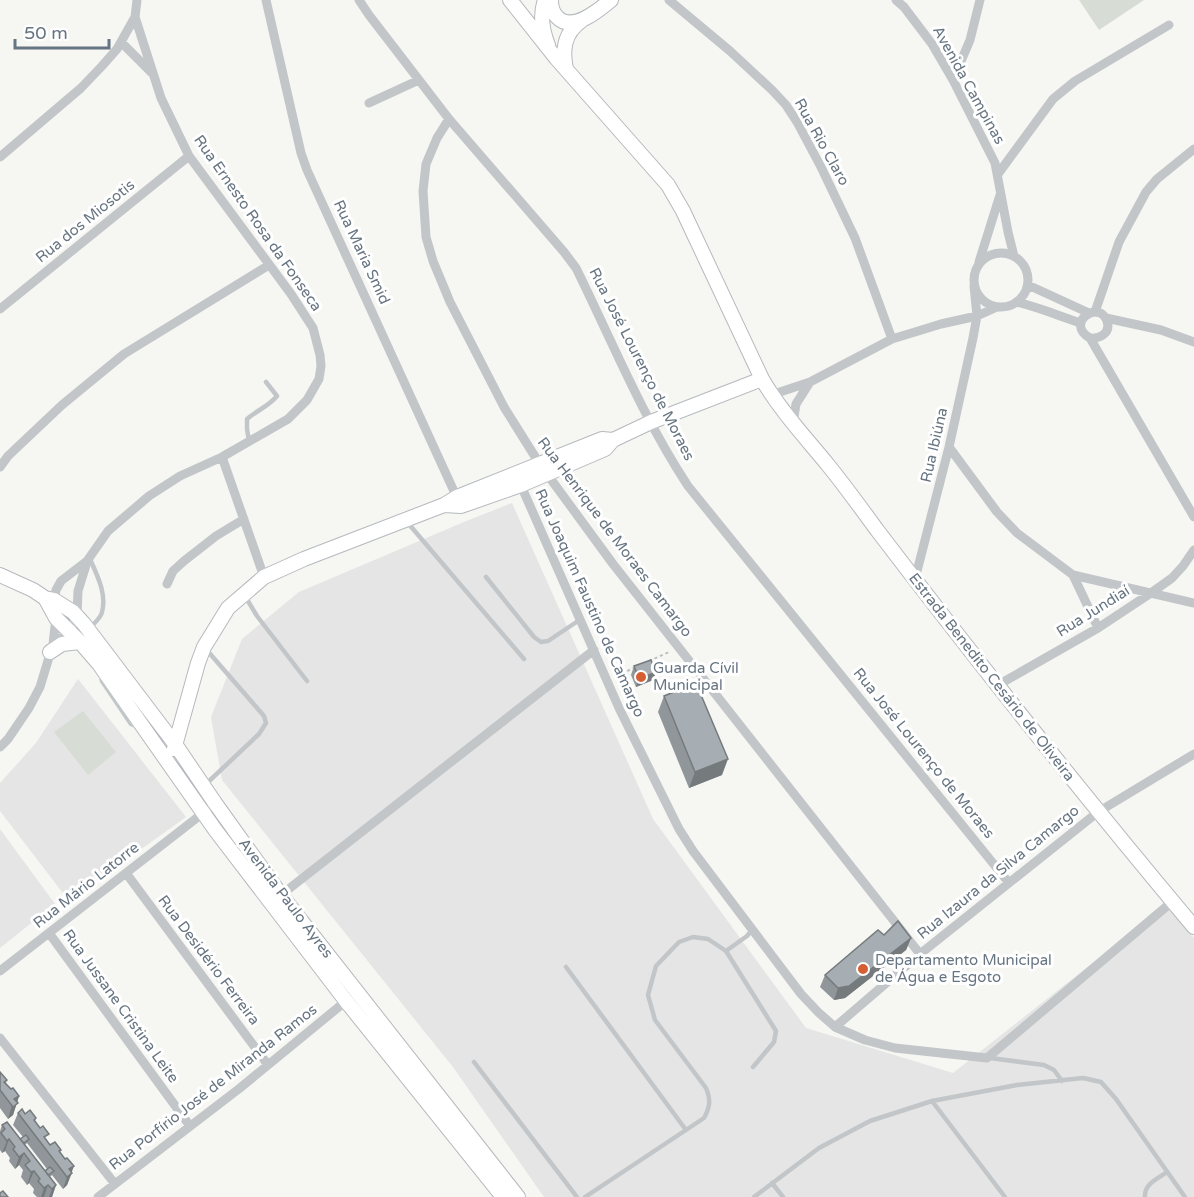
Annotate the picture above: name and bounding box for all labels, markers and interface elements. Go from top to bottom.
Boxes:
scale bar [15,12,110,50]
text: 50 m [24,22,68,44]
street label: Avenida Campinas [929,23,1009,147]
street label: Rua Rio Claro [791,95,853,189]
street label: Rua Ernesto Rosa da Fonseca [190,132,326,314]
street label: Rua dos Miosotis [32,176,138,266]
street label: Rua Maria Smid [330,197,394,307]
street label: Rua José Lourenço de Moraes [585,265,699,463]
street label: Rua Ibiúna [917,406,951,484]
street label: Rua Henrique de Moraes Camargo [534,434,696,640]
street label: Rua Joaquim Faustino de Camargo [531,486,649,720]
street label: Estrada Benedito Cesário de Oliveira [905,569,1079,785]
street label: Rua Jundiaí [1053,581,1133,641]
place label: Guarda Cívil Municipal [653,659,739,694]
street label: Rua José Lourenço de Moraes [850,664,998,842]
marker: Guarda Cívil Municipal [634,670,648,684]
street label: Rua Izaura da Silva Camargo [913,801,1083,943]
street label: Avenida Paulo Ayres [235,834,337,962]
street label: Rua Mário Latorre [30,838,142,932]
street label: Rua Desidério Ferreira [154,892,264,1028]
street label: Rua Jussane Cristina Leite [59,926,183,1086]
place label: Departamento Municipal de Água e Esgoto [875,951,1052,986]
marker: Departamento Municipal de Água e Esgoto [856,962,870,976]
street label: Rua Porfírio José de Miranda Ramos [105,1000,321,1174]

